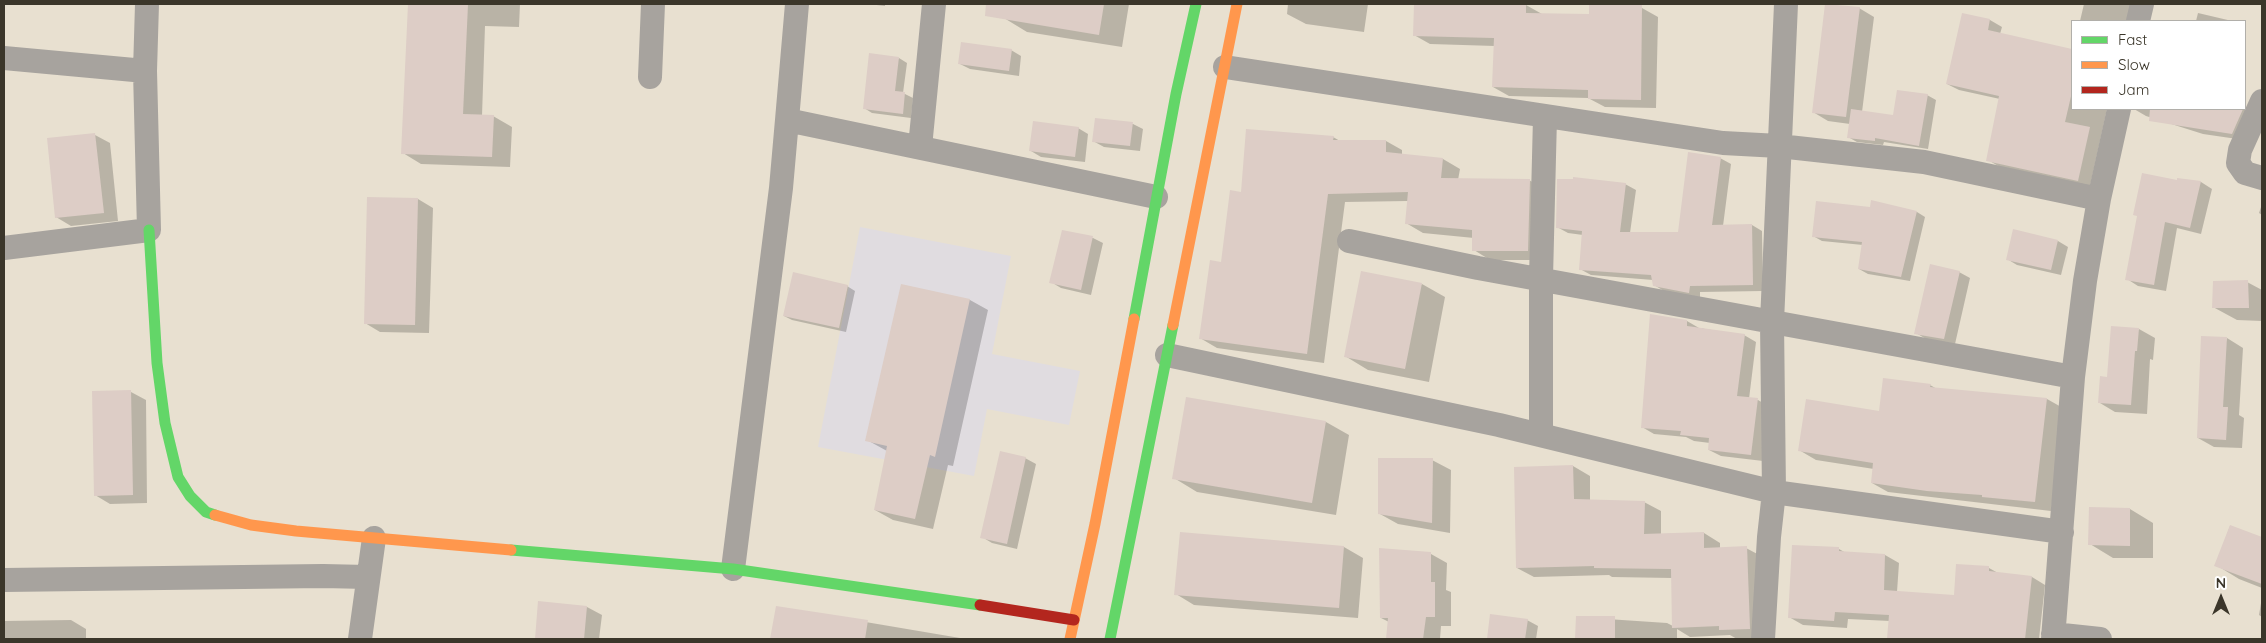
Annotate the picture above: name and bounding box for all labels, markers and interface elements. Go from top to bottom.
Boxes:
legend [2071,20,2246,110]
text: Fast [2118,30,2147,49]
text: Slow [2118,55,2150,74]
text: Jam [2118,80,2149,99]
north arrow [2196,573,2246,623]
text: N [2216,574,2226,592]

